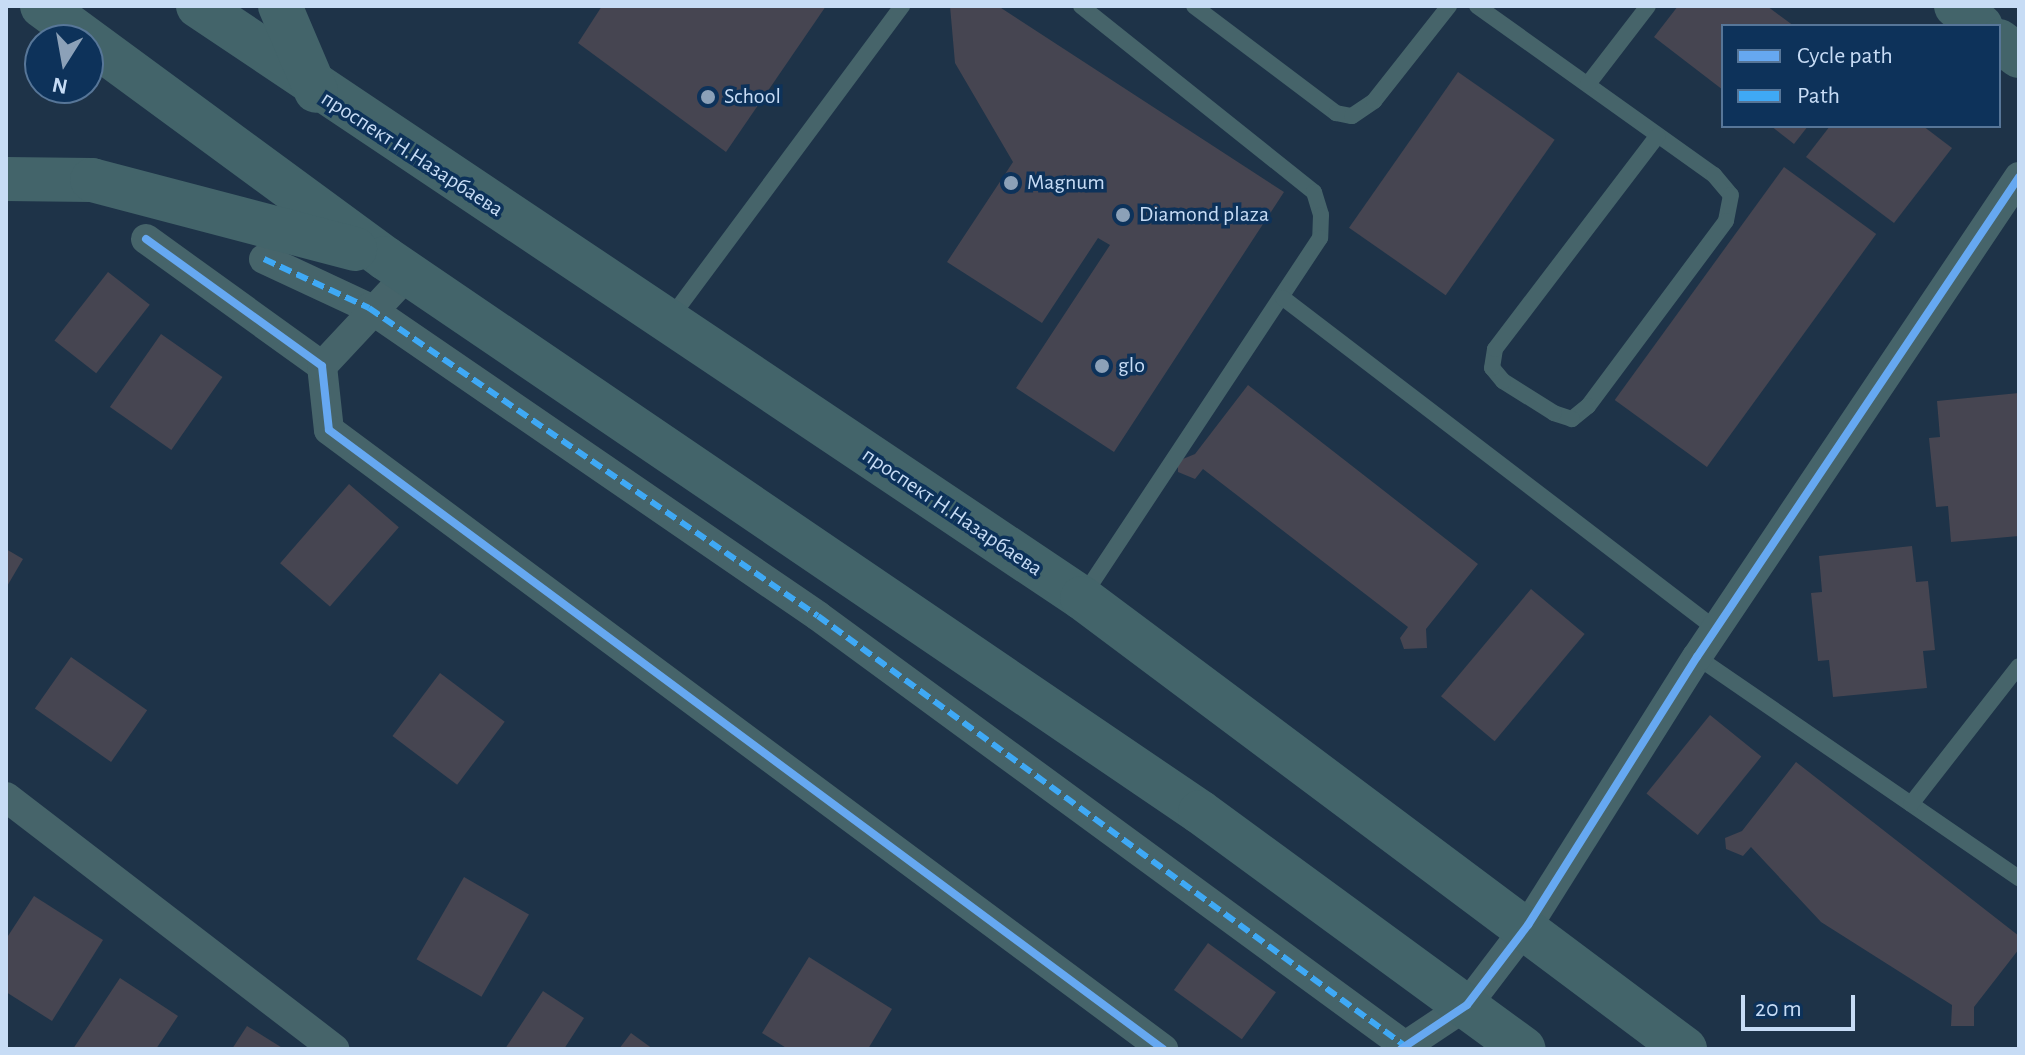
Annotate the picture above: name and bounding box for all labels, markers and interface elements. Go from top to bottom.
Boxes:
north arrow [24,24,104,104]
legend [1721,24,2001,128]
text: Cycle path [1797,44,1893,68]
text: N [50,73,69,98]
place label: School [724,84,781,110]
text: Path [1797,84,1840,108]
street label: проспект Н.Назарбаева [316,85,508,223]
marker: School [699,88,717,106]
place label: Magnum [1027,170,1105,196]
marker: Magnum [1002,174,1020,192]
place label: Diamond plaza [1139,202,1269,228]
marker: Diamond plaza [1114,206,1132,224]
place label: glo [1118,353,1145,379]
marker: glo [1093,357,1111,375]
street label: проспект Н.Назарбаева [857,442,1047,582]
scale bar [1745,979,1859,1029]
text: 20 m [1755,997,1802,1021]

